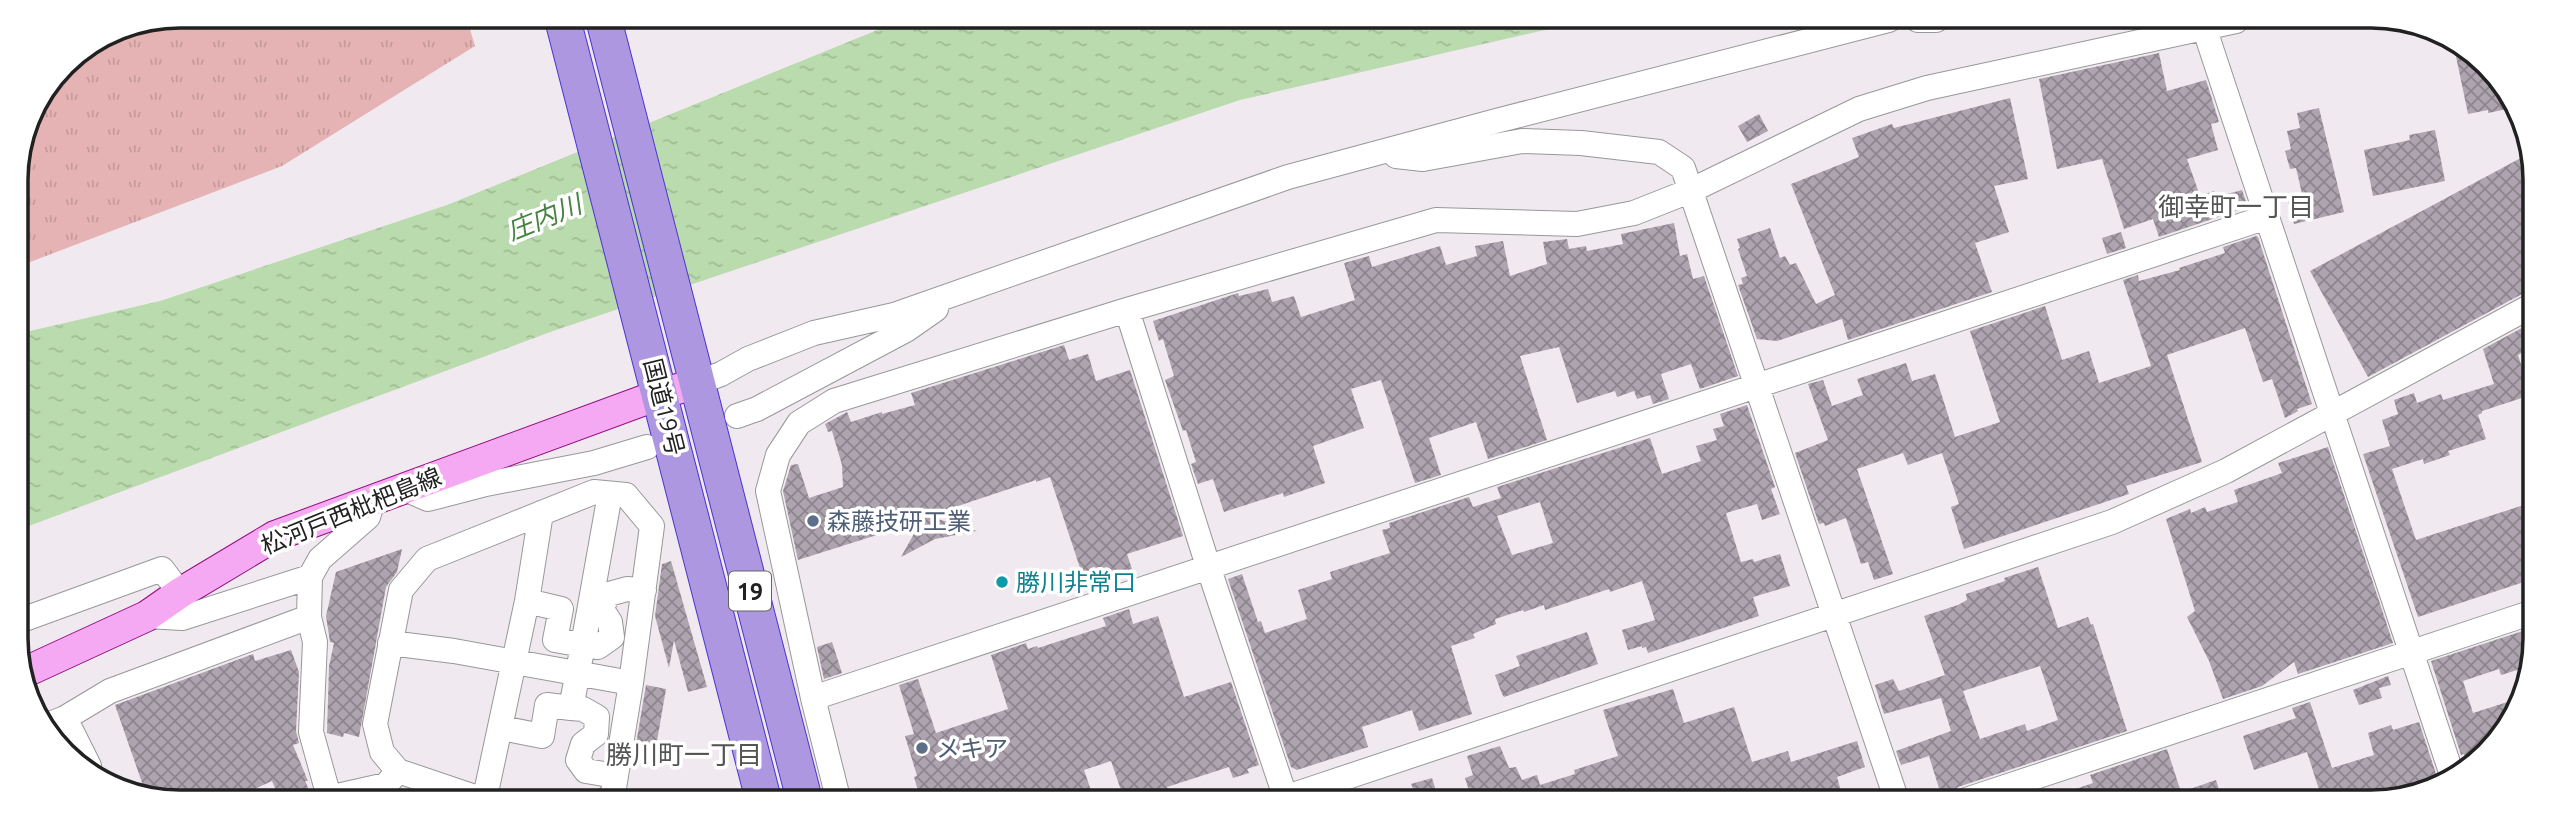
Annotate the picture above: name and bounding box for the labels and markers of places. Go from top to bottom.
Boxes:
place label: 森藤技研工業 [827,508,971,535]
marker: 森藤技研工業 [805,513,821,529]
place label: 勝川非常口 [1016,569,1136,596]
marker: 勝川非常口 [994,574,1010,590]
place label: メキア [936,735,1008,762]
marker: メキア [914,740,930,756]

